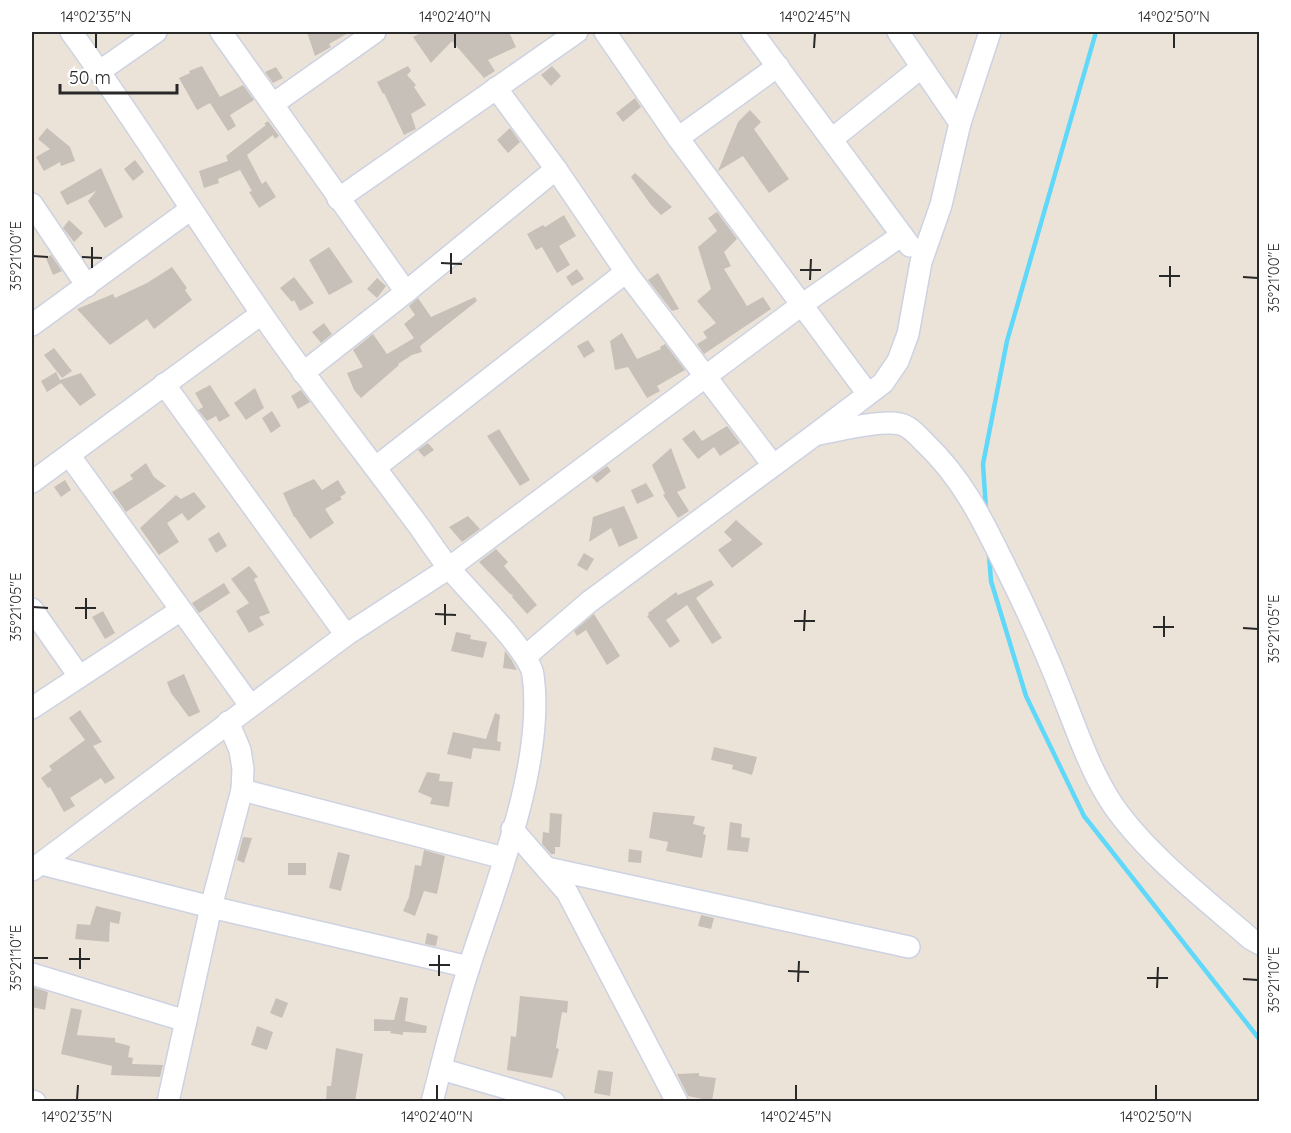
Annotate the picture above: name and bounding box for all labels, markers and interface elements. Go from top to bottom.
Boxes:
text: 14°02'35"N [60,7,132,26]
text: 14°02'40"N [419,7,491,26]
text: 14°02'45"N [779,7,851,26]
text: 14°02'50"N [1138,7,1210,26]
scale bar [60,57,177,95]
text: 50 m [69,66,111,89]
text: 35°21'00"E [6,221,25,291]
text: 35°21'00"E [1264,243,1283,313]
text: 35°21'05"E [6,572,25,642]
text: 35°21'05"E [1264,594,1283,664]
text: 35°21'10"E [6,925,25,991]
text: 35°21'10"E [1264,947,1283,1013]
text: 14°02'35"N [41,1107,113,1126]
text: 14°02'40"N [401,1107,473,1126]
text: 14°02'45"N [760,1107,832,1126]
text: 14°02'50"N [1120,1107,1192,1126]

